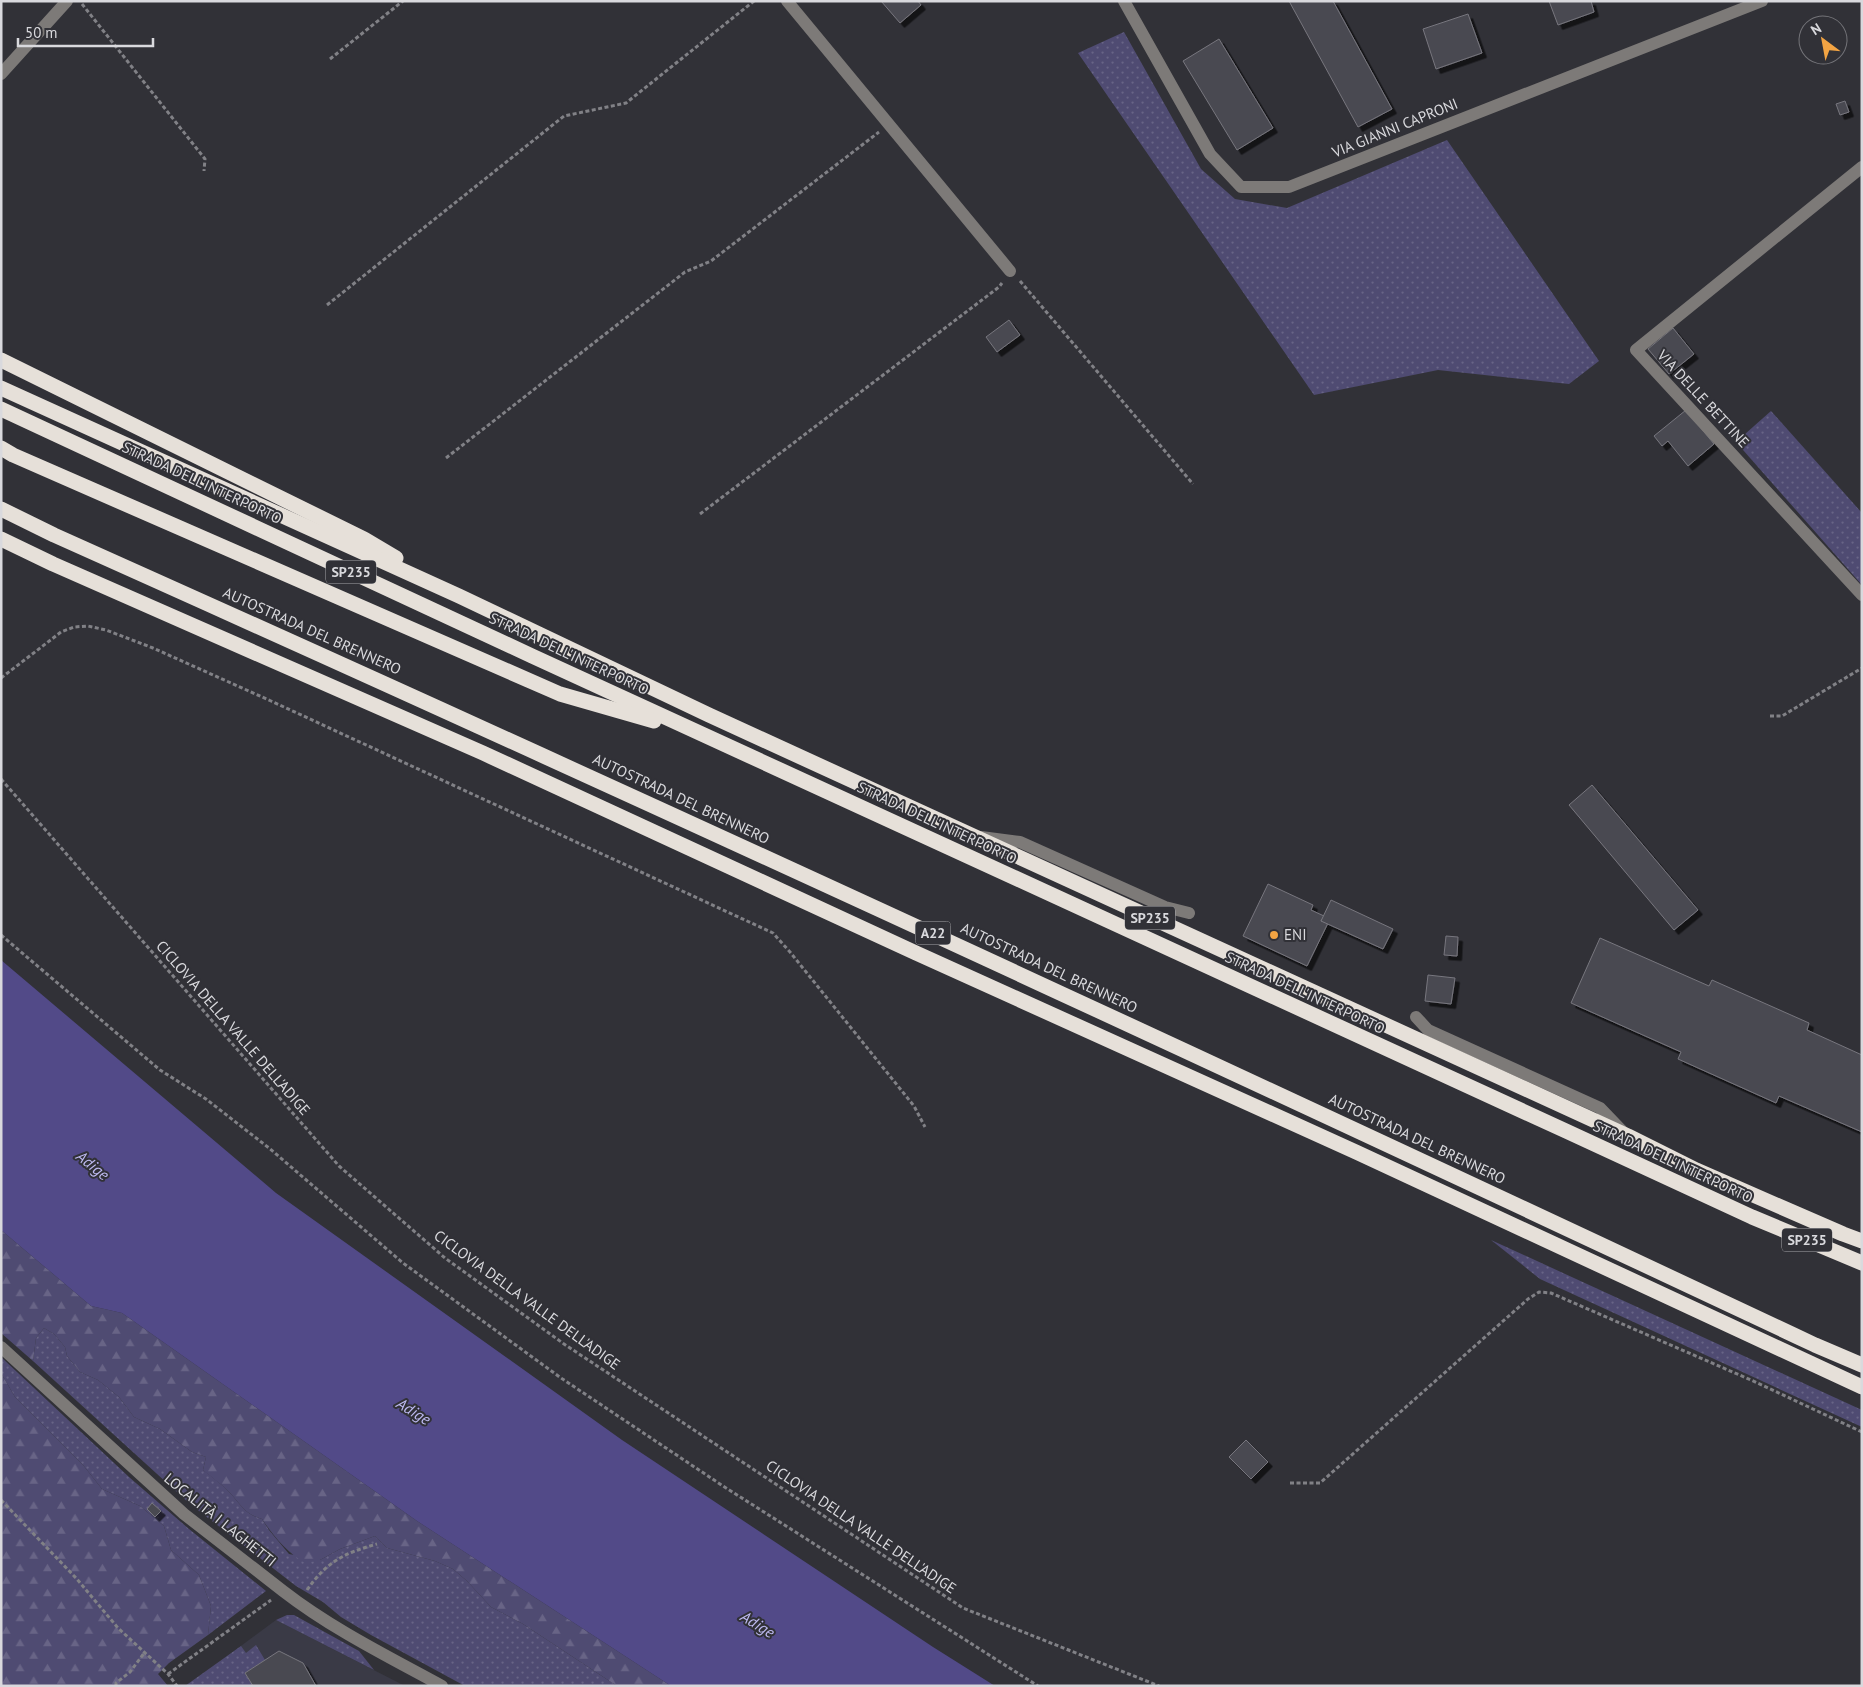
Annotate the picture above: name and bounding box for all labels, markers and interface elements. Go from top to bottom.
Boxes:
scale bar [18,15,152,47]
north arrow [1798,15,1848,65]
text: N [1807,19,1825,39]
text: 50 m [25,23,58,42]
street label: VIA GIANNI CAPRONI [1328,94,1461,162]
street label: VIA DELLE BETTINE [1653,345,1754,451]
street label: STRADA DELL'INTERPORTO [119,437,285,528]
road number: SP235 [326,560,376,584]
street label: AUTOSTRADA DEL BRENNERO [220,583,404,678]
street label: STRADA DELL'INTERPORTO [486,608,652,699]
street label: AUTOSTRADA DEL BRENNERO [590,749,773,848]
street label: STRADA DELL'INTERPORTO [854,777,1020,868]
road number: SP235 [1125,906,1175,930]
street label: AUTOSTRADA DEL BRENNERO [958,918,1141,1017]
road number: A22 [916,921,950,944]
place label: ENI [1284,925,1307,944]
marker: ENI [1268,929,1280,941]
street label: CICLOVIA DELLA VALLE DELL'ADIGE [152,936,315,1119]
street label: STRADA DELL'INTERPORTO [1222,947,1388,1038]
street label: AUTOSTRADA DEL BRENNERO [1326,1089,1509,1188]
street label: STRADA DELL'INTERPORTO [1590,1116,1756,1207]
water label: Adige [72,1145,114,1185]
street label: CICLOVIA DELLA VALLE DELL'ADIGE [430,1226,624,1374]
road number: SP235 [1782,1228,1832,1252]
water label: Adige [392,1392,435,1430]
street label: CICLOVIA DELLA VALLE DELL'ADIGE [762,1456,960,1598]
street label: LOCALITÀ I LAGHETTI [160,1469,280,1571]
water label: Adige [736,1605,779,1643]

